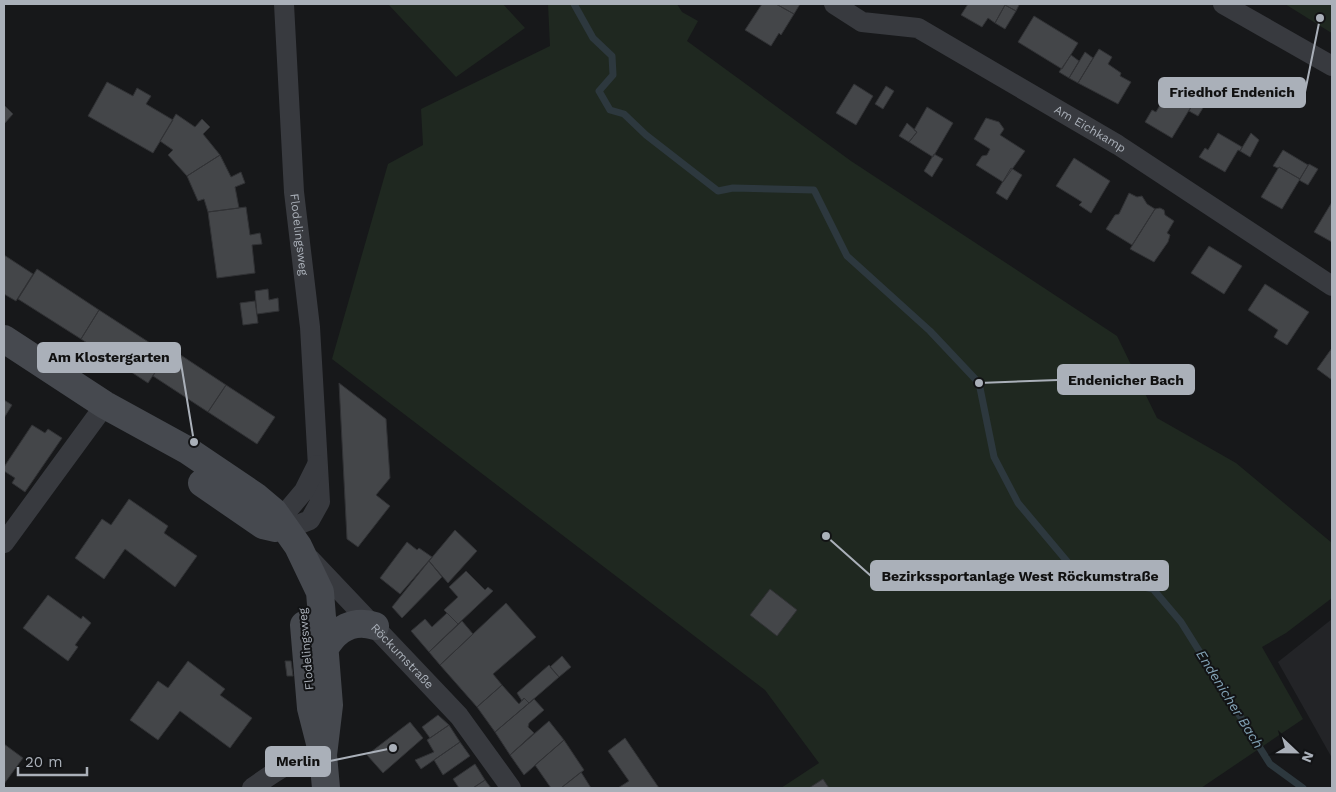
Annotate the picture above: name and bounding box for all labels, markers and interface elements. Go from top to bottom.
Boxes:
callout: Friedhof Endenich [1159,78,1305,107]
text: Friedhof Endenich [1169,84,1295,100]
street label: Am Eichkamp [1052,102,1129,155]
street label: Flodelingsweg [287,193,311,277]
callout: Am Klostergarten [38,343,180,372]
text: Am Klostergarten [48,349,170,365]
callout: Endenicher Bach [1058,365,1194,394]
text: Endenicher Bach [1068,372,1184,388]
callout: Bezirkssportanlage West Röckumstraße [871,561,1168,590]
text: Bezirkssportanlage West Röckumstraße [881,568,1159,584]
street label: Flodelingsweg [295,607,317,691]
street label: Röckumstraße [368,621,436,692]
water label: Endenicher Bach [1193,647,1267,751]
north arrow [1271,727,1321,777]
scale bar [18,744,86,776]
callout: Merlin [266,747,330,776]
text: N [1299,749,1317,765]
text: 20 m [25,753,63,771]
text: Merlin [276,753,320,769]

